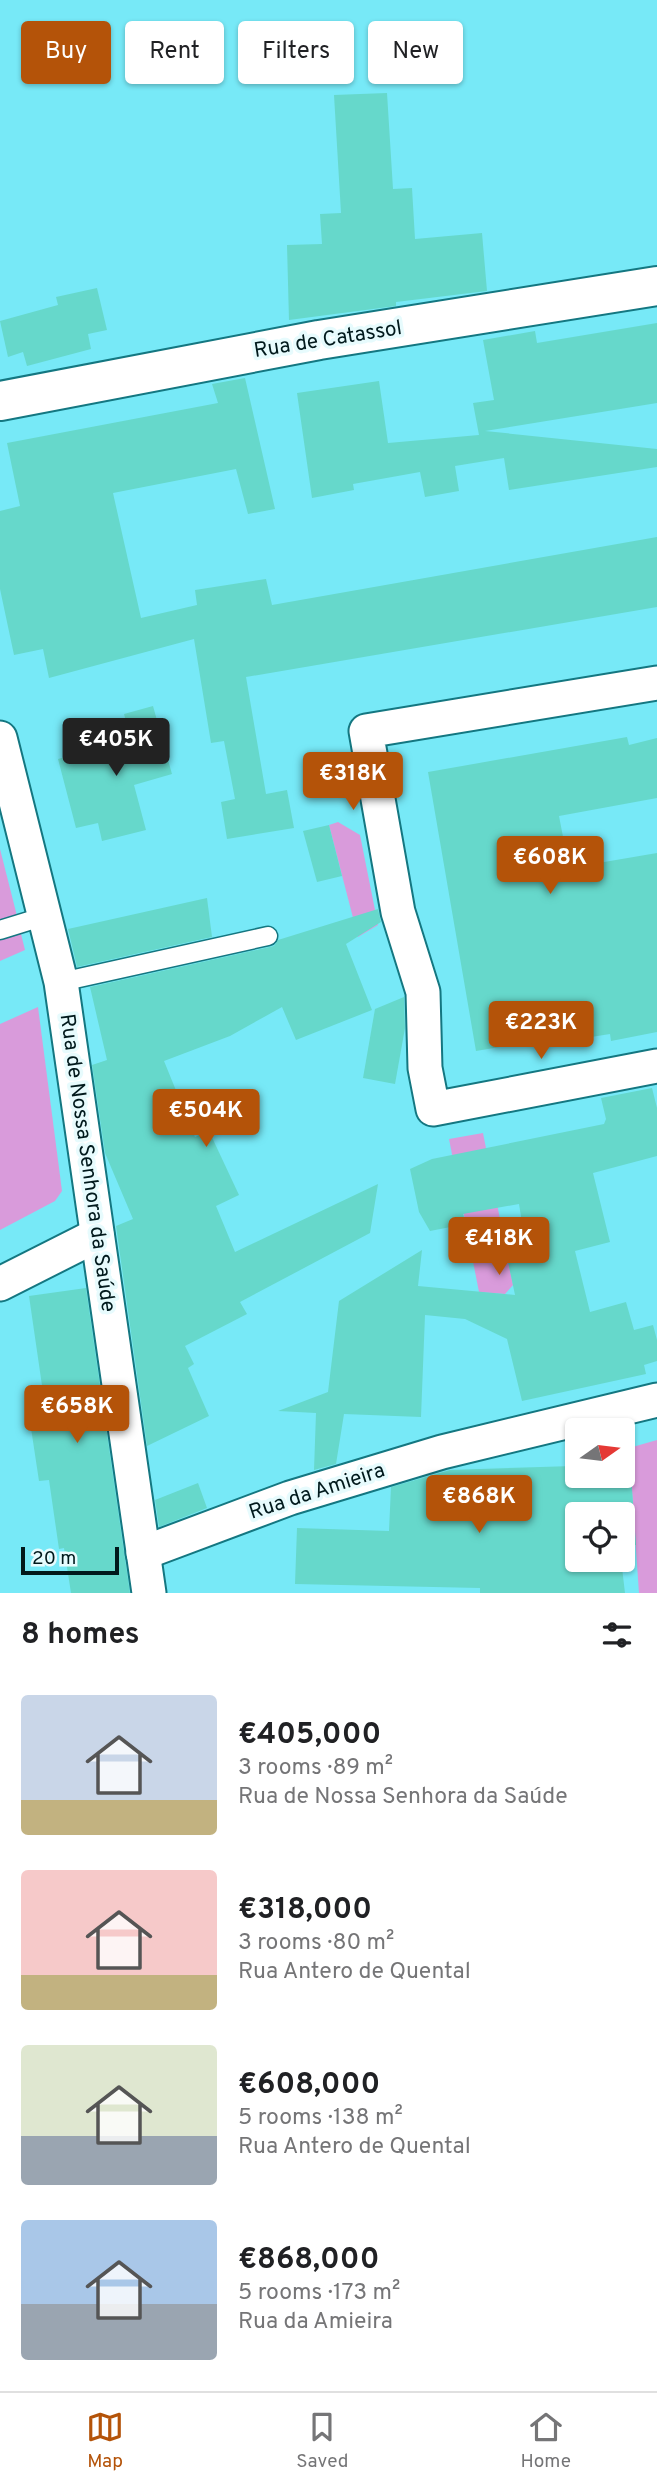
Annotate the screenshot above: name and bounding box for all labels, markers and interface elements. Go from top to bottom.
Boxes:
chip: Buy [21,21,111,84]
chip: Rent [125,21,224,84]
chip: Filters [238,21,354,84]
chip: New [368,21,463,84]
street label: Rua de Catassol [252,315,404,365]
pin: €405K [67,718,165,778]
text: €405K [79,726,153,755]
pin: €318K [304,752,402,812]
text: €318K [319,760,387,789]
pin: €608K [501,836,599,896]
text: €608K [513,844,587,873]
pin: €223K [492,1002,590,1061]
text: €223K [505,1009,577,1038]
street label: Rua de Nossa Senhora da Saúde [53,1012,121,1314]
pin: €504K [157,1090,255,1149]
text: €504K [169,1097,243,1126]
pin: €418K [450,1218,548,1277]
text: €418K [464,1225,534,1254]
pin: €658K [28,1386,126,1445]
text: €658K [40,1393,114,1422]
north arrow [565,1418,635,1488]
map controls [565,1418,635,1572]
street label: Rua da Amieira [246,1457,388,1527]
pin: €868K [430,1476,528,1535]
text: €868K [442,1483,516,1512]
button: locate [565,1502,635,1572]
scale bar [21,1544,119,1576]
text: 20 m [32,1547,76,1571]
icon: filters [598,1616,636,1654]
text: 8 homes [21,1617,140,1654]
text: €405,000 [238,1717,381,1754]
icon: home [77,1723,161,1807]
text: 3 rooms · 89 m² [238,1754,393,1783]
text: Rua de Nossa Senhora da Saúde [238,1783,568,1812]
text: €318,000 [238,1892,372,1929]
icon: home [77,1898,161,1982]
text: 3 rooms · 80 m² [238,1929,394,1958]
text: Rua Antero de Quental [238,1958,471,1987]
text: €608,000 [238,2067,380,2104]
icon: home [77,2073,161,2157]
text: 5 rooms · 138 m² [238,2104,403,2133]
text: Rua Antero de Quental [238,2133,471,2162]
text: €868,000 [238,2242,379,2279]
icon: home [77,2248,161,2332]
text: 5 rooms · 173 m² [238,2279,400,2308]
text: Rua da Amieira [238,2308,393,2337]
tab: Map [86,2408,124,2474]
tab: Saved [296,2408,348,2474]
tab: Home [520,2408,571,2474]

